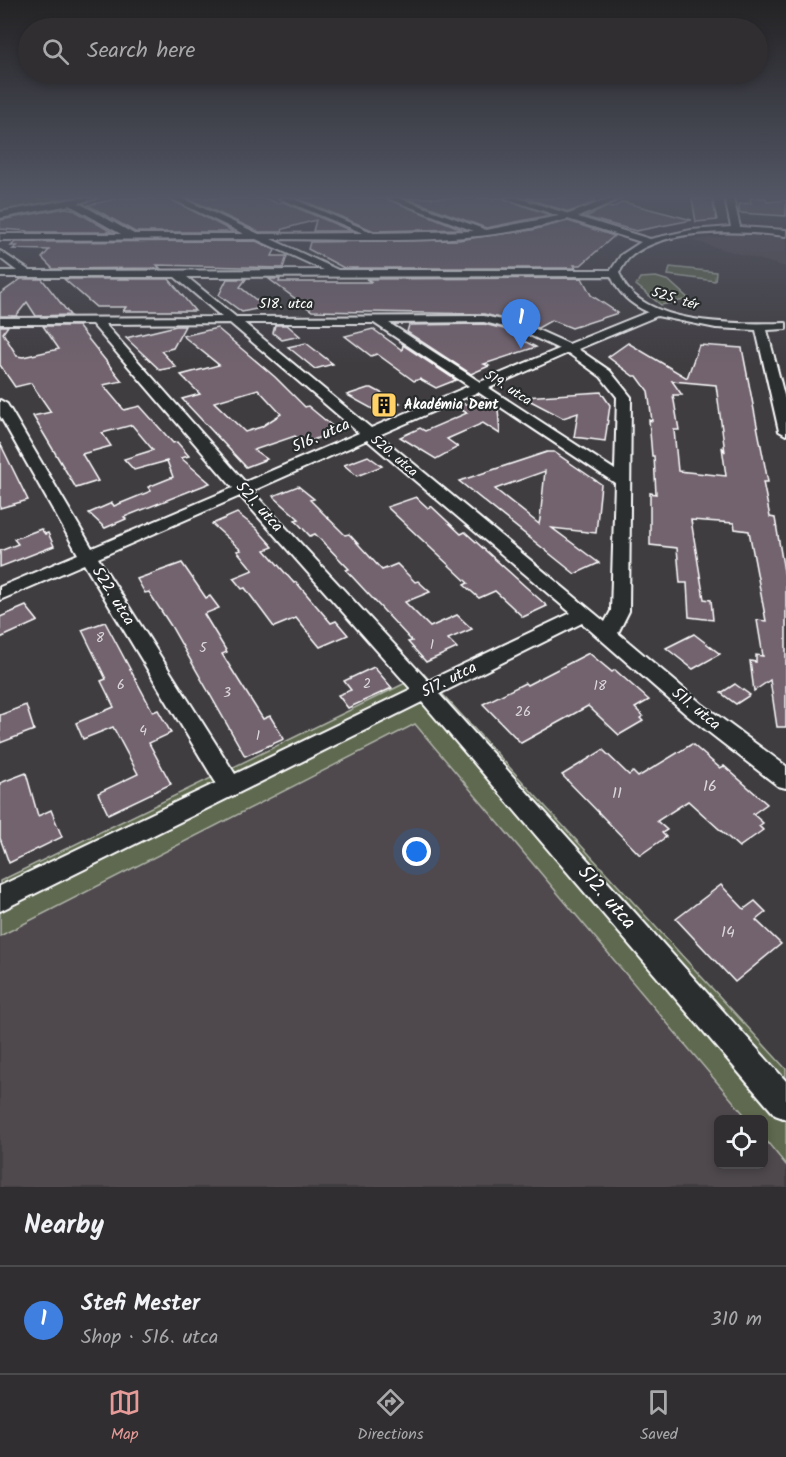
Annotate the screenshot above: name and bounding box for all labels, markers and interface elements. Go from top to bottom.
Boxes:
search box [18,18,768,84]
text: Search here [87,34,195,69]
icon: search [39,35,72,68]
street label: 525. tér [649,281,703,317]
street label: 518. utca [259,293,313,315]
pin: 1 [502,300,540,349]
street label: 519. utca [480,364,536,412]
building icon: Akadémia Dent [369,390,399,420]
place label: Akadémia Dent [404,394,499,416]
street label: 516. utca [288,412,354,460]
street label: 520. utca [365,429,423,483]
street label: 521. utca [229,476,289,538]
street label: 522. utca [85,561,141,631]
house number: 8 [96,627,105,649]
house number: 1 [430,634,434,656]
house number: 5 [199,637,208,659]
street label: 517. utca [417,655,481,705]
house number: 2 [363,673,371,695]
house number: 6 [117,674,125,696]
house number: 18 [594,675,607,697]
street label: 511. utca [666,681,726,737]
house number: 3 [223,682,231,704]
house number: 26 [515,701,531,723]
house number: 4 [139,720,147,742]
house number: 1 [256,725,260,747]
house number: 16 [703,774,717,799]
house number: 11 [612,781,622,806]
your location [402,837,431,866]
street label: 512. utca [569,858,643,938]
house number: 14 [721,920,735,945]
map controls [714,1115,768,1169]
button: locate [714,1115,768,1169]
text: Nearby [24,1205,104,1247]
text: Stefi Mester [81,1287,200,1322]
text: 1 [40,1304,47,1336]
text: 310 m [710,1304,762,1336]
text: Shop · 516. utca [81,1322,218,1354]
tab: Map [108,1386,141,1447]
tab: Directions [357,1386,424,1447]
tab: Saved [640,1386,678,1447]

